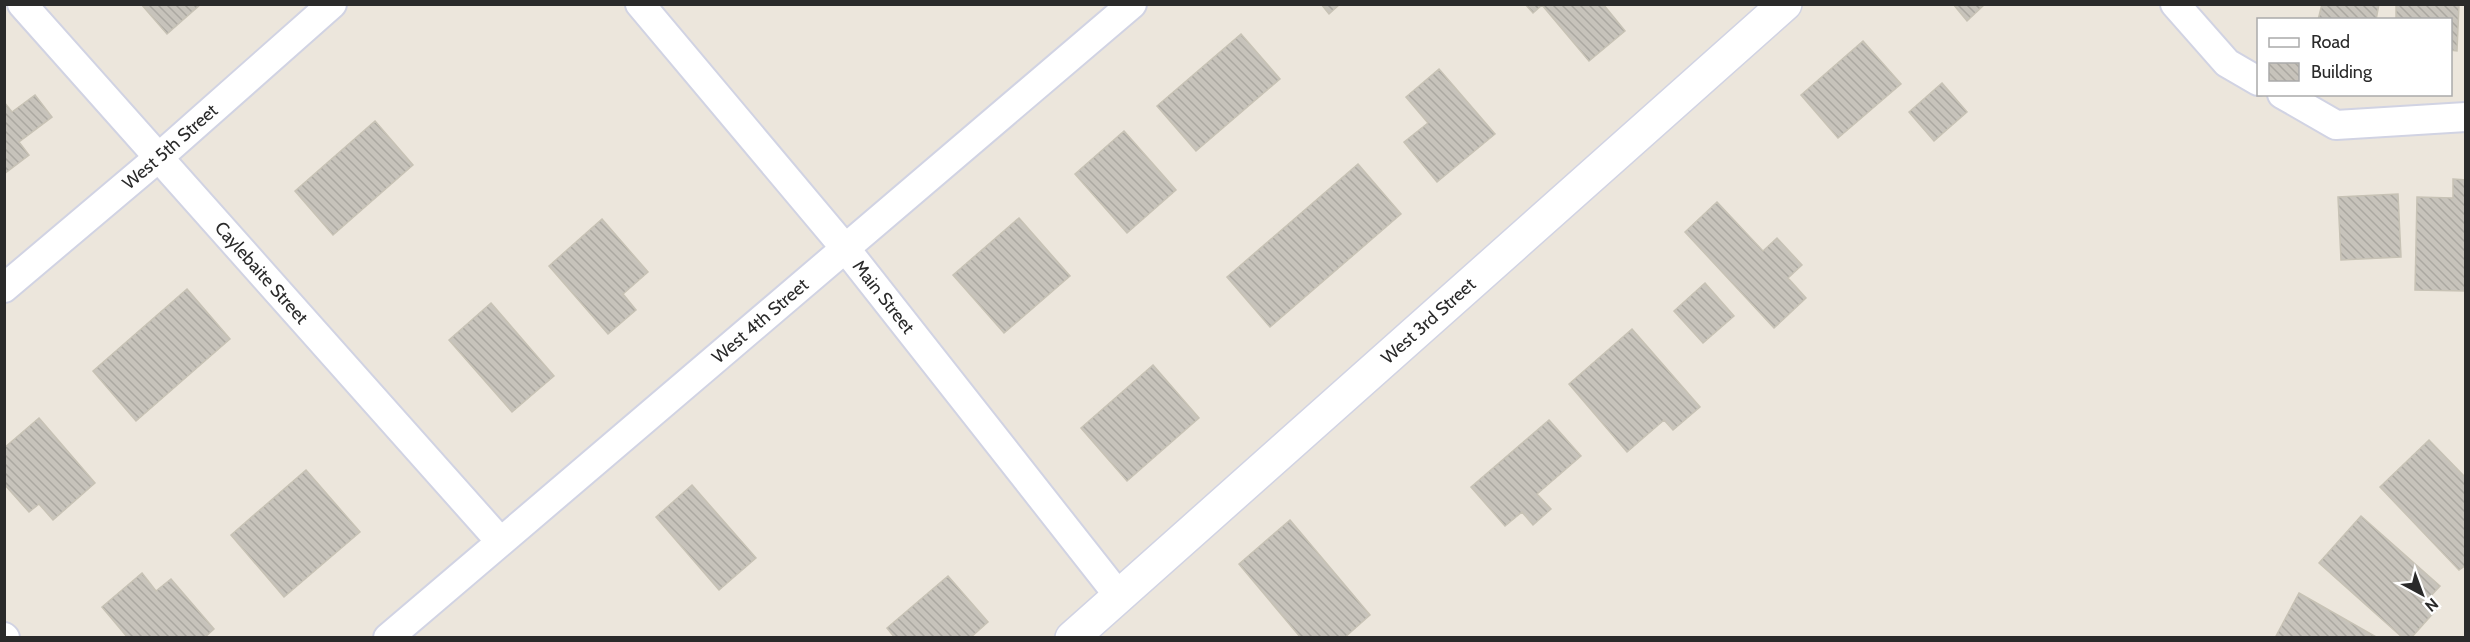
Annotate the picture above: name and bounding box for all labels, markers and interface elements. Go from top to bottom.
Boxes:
legend [2257,18,2452,96]
text: Road [2311,31,2350,53]
text: Building [2311,61,2373,83]
street label: West 5th Street [118,99,222,194]
street label: Caylebaite Street [210,217,313,329]
street label: Main Street [848,256,919,338]
street label: West 3rd Street [1377,273,1480,369]
street label: West 4th Street [707,274,813,368]
north arrow [2392,564,2452,624]
text: N [2421,594,2442,616]

